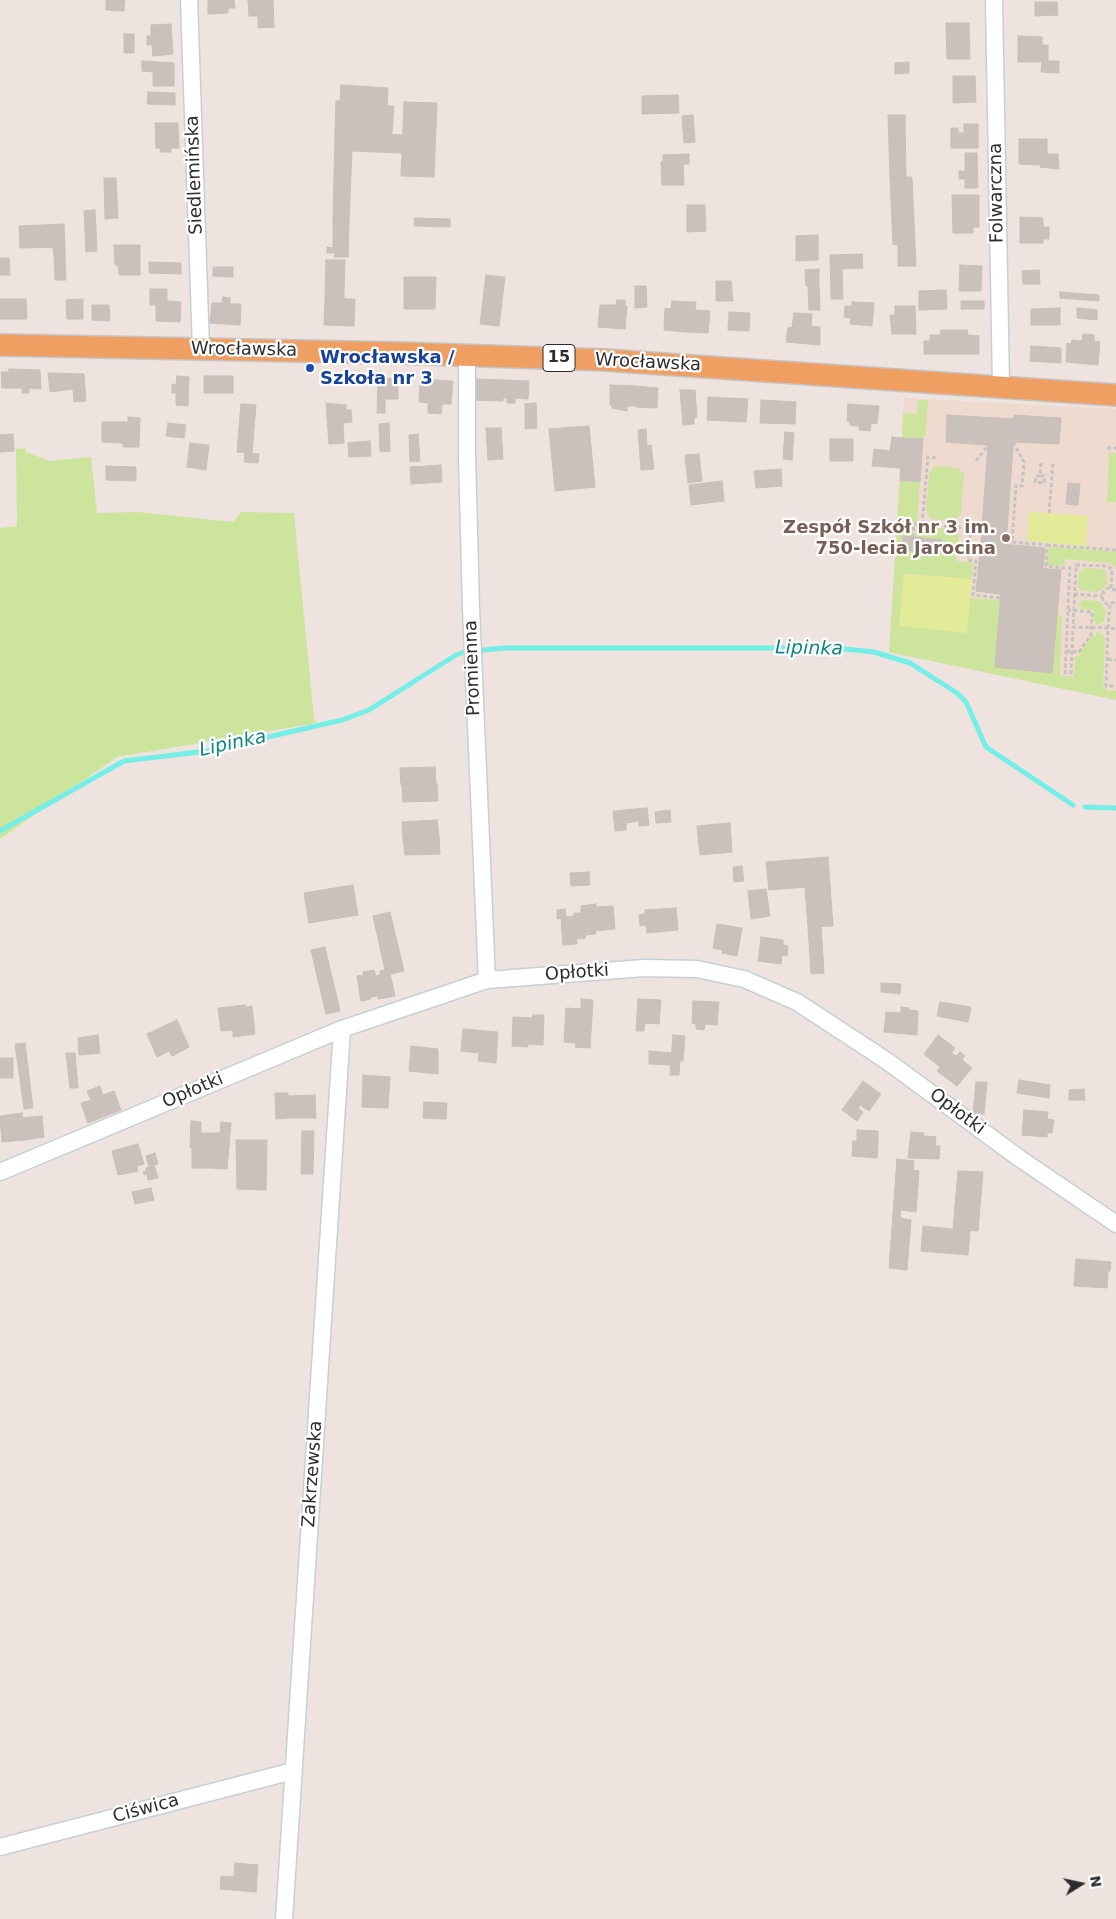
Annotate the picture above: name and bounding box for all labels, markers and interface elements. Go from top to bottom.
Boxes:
street label: Siedlemińska [182,115,208,235]
street label: Folwarczna [985,143,1009,243]
street label: Wrocławska [191,338,297,362]
road number: 15 [543,344,575,372]
place label: Wrocławska / Szkoła nr 3 [320,347,455,389]
street label: Wrocławska [594,349,702,377]
marker: Wrocławska / Szkoła nr 3 [304,362,316,374]
place label: Zespół Szkół nr 3 im. 750-lecia Jarocina [783,517,996,560]
marker: Zespół Szkół nr 3 im. 750-lecia Jarocina [1000,532,1012,544]
street label: Promienna [461,620,485,716]
water label: Lipinka [775,637,843,661]
water label: Lipinka [197,726,269,762]
street label: Opłotki [544,960,610,986]
street label: Opłotki [159,1069,227,1113]
street label: Opłotki [925,1084,989,1140]
street label: Zakrzewska [298,1420,328,1528]
street label: Ciświca [111,1790,181,1828]
north arrow [1056,1859,1106,1909]
text: N [1087,1874,1105,1889]

